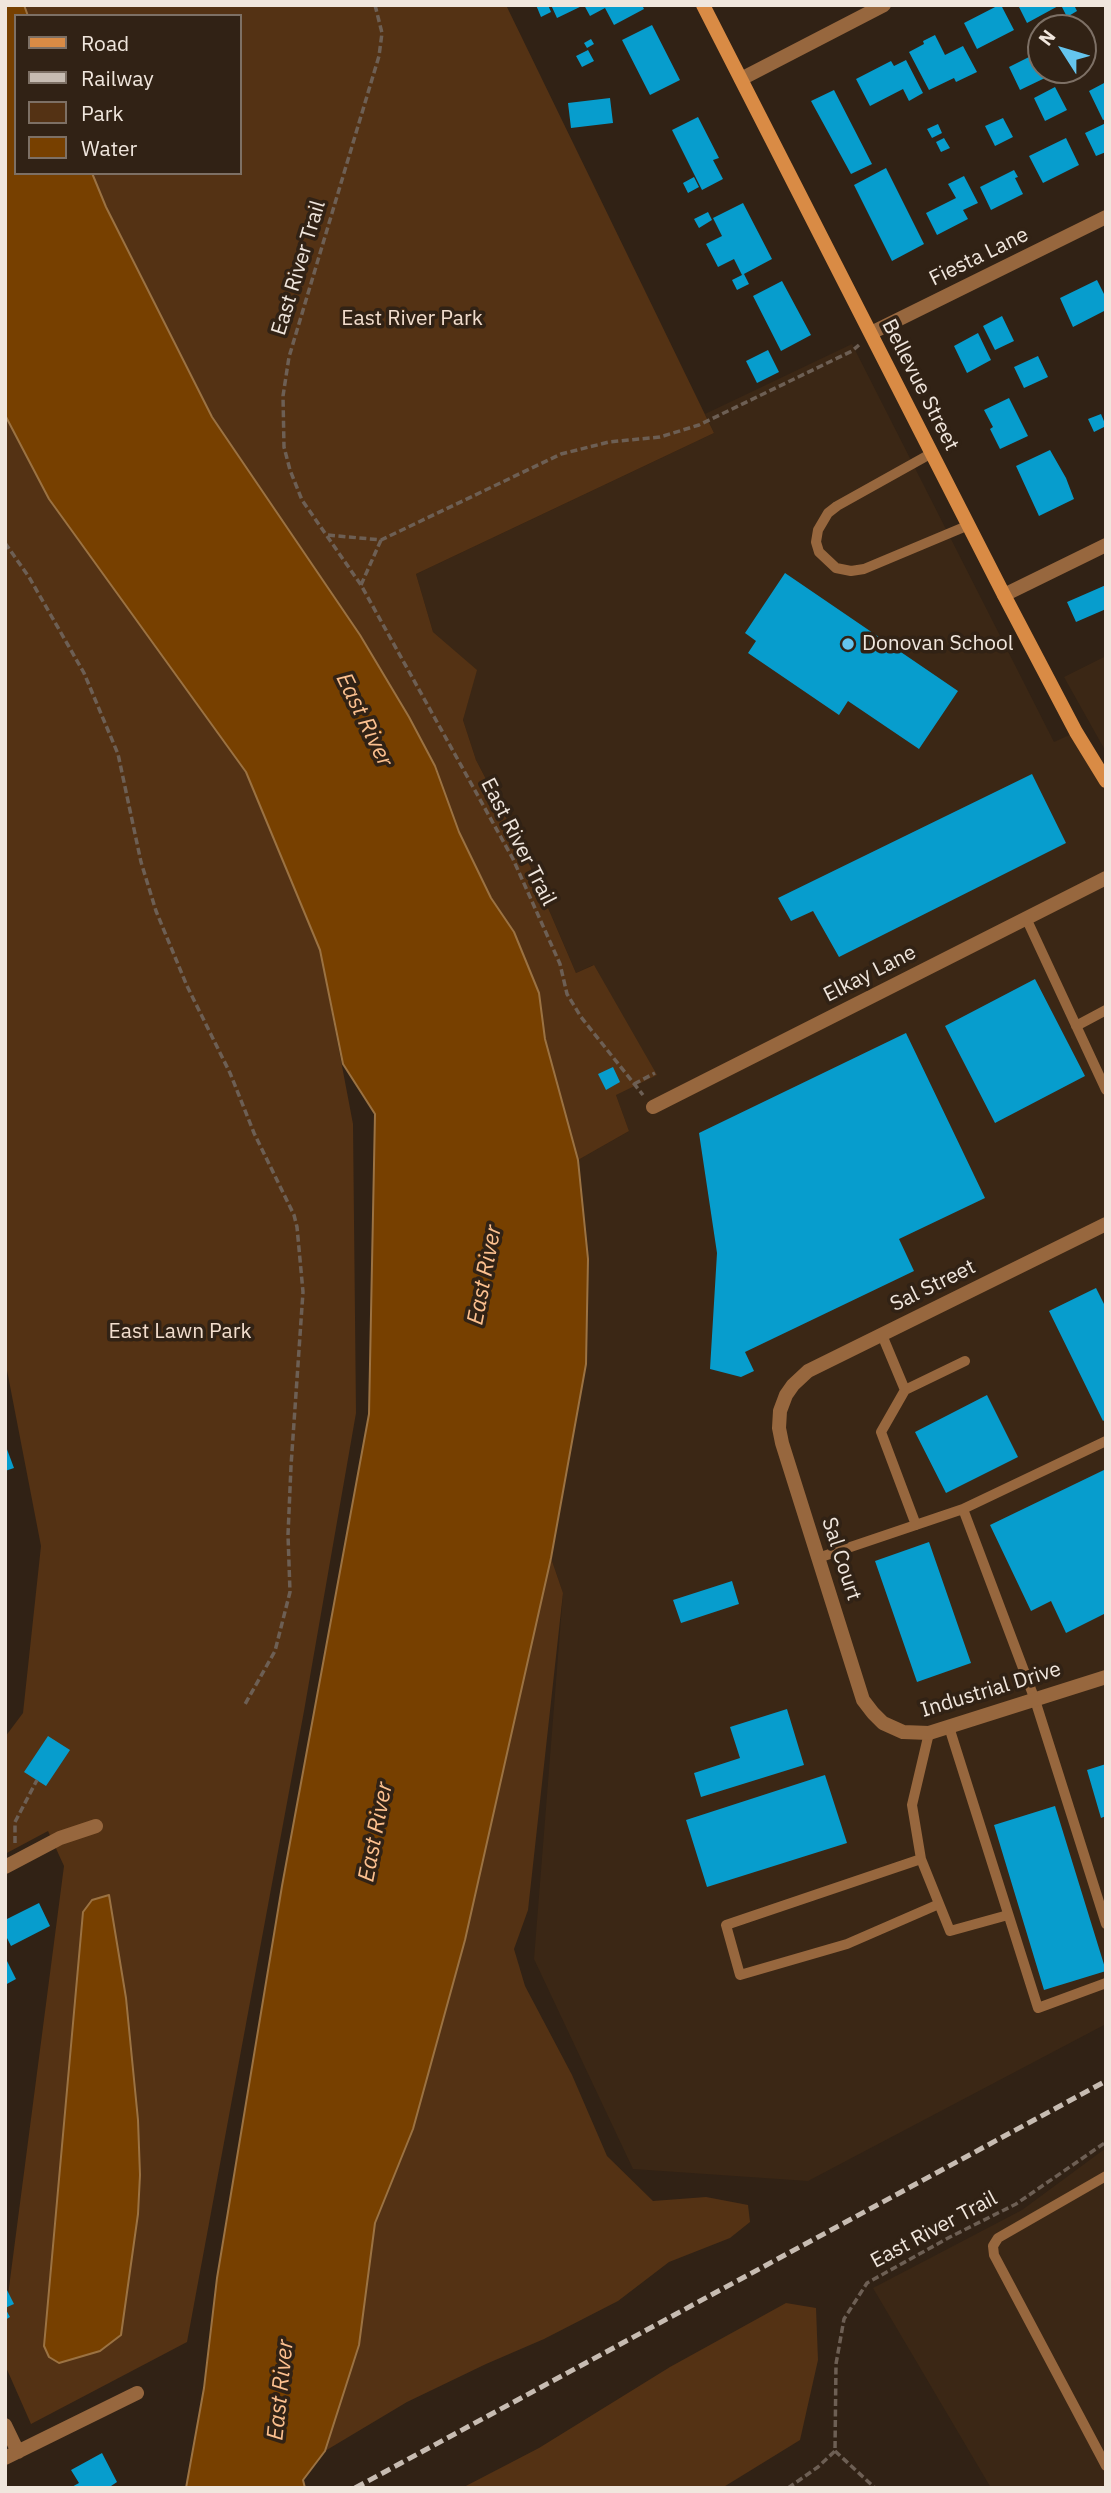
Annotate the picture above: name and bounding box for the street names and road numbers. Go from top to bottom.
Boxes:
street label: East River Trail [267,197,331,339]
street label: Fiesta Lane [925,222,1033,292]
street label: Bellevue Street [876,315,964,455]
street label: East River Trail [475,774,561,910]
street label: Elkay Lane [819,940,921,1008]
street label: Sal Street [886,1255,980,1317]
street label: Sal Court [816,1514,866,1604]
street label: Industrial Drive [918,1657,1064,1723]
street label: East River Trail [866,2186,1002,2274]

